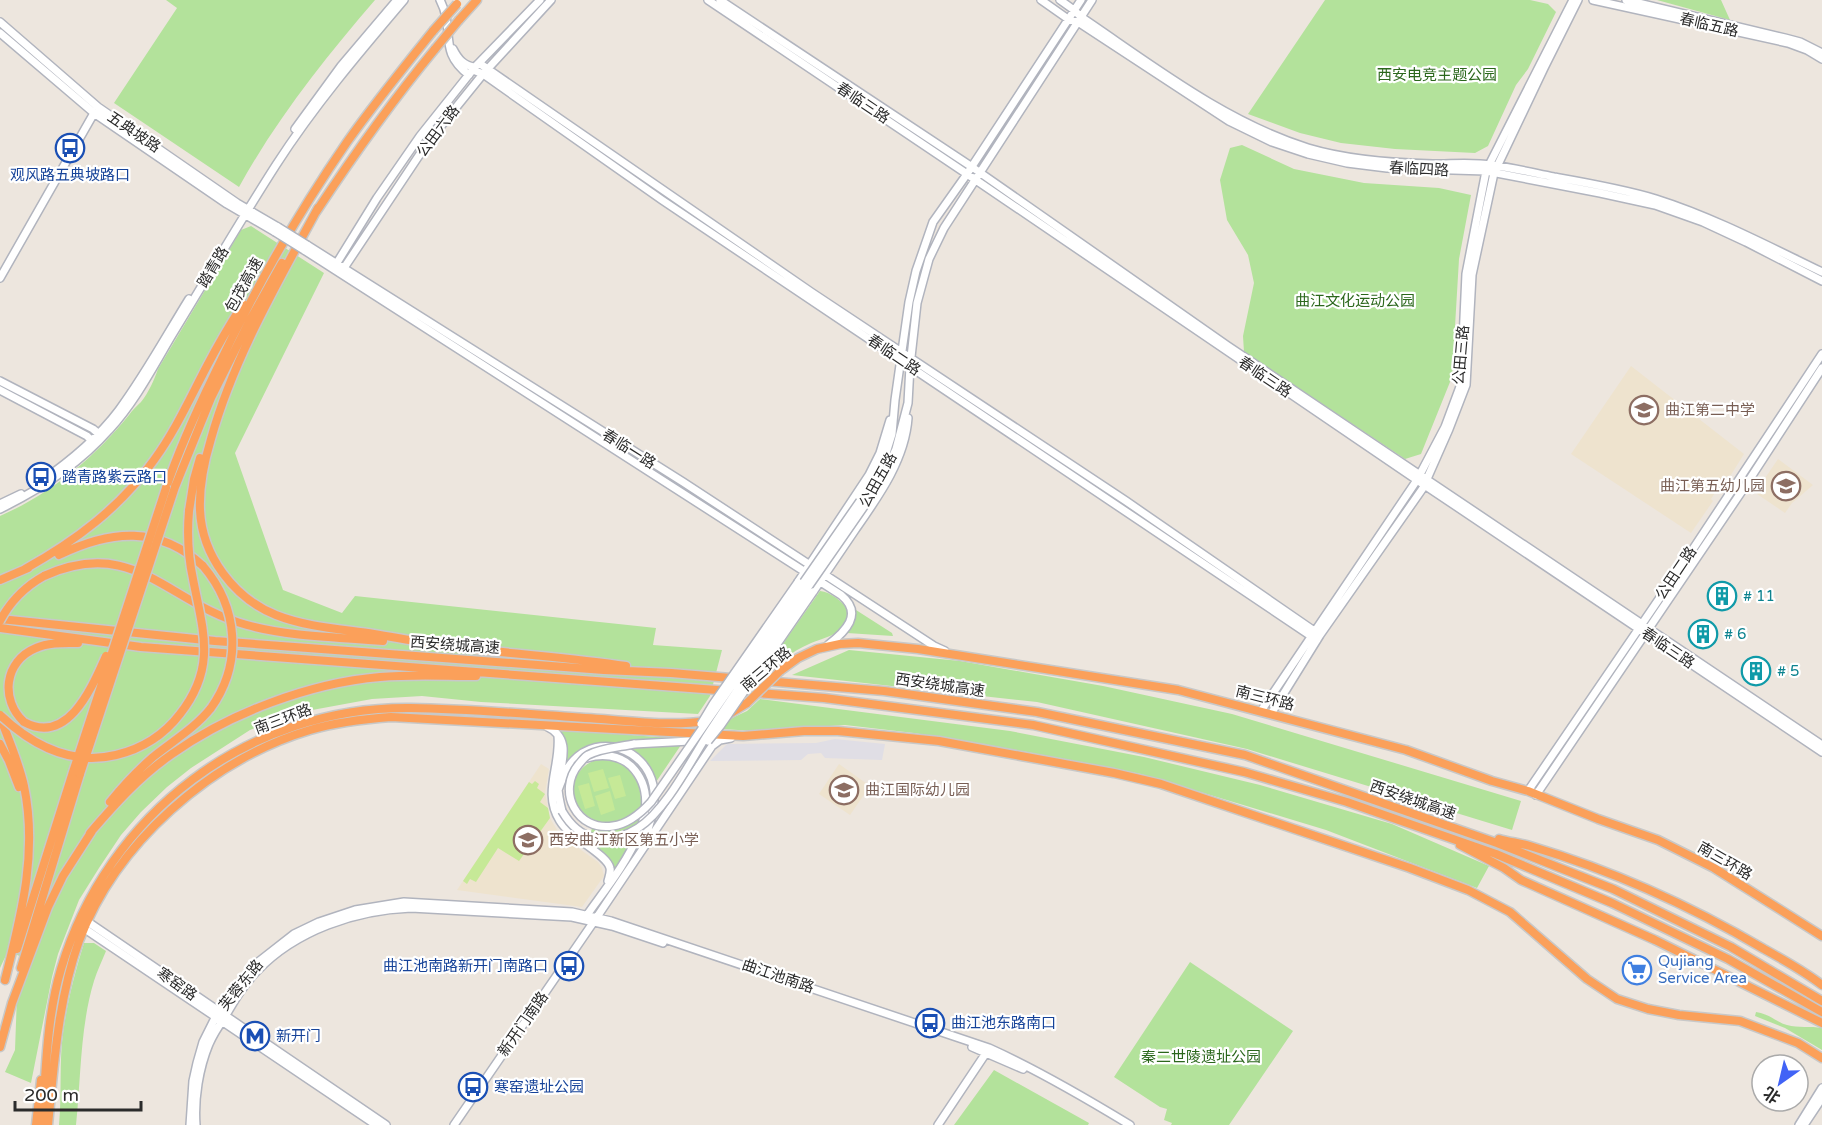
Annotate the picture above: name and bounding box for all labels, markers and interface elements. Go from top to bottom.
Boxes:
street label: 春临五路 [1678,9,1740,41]
park label: 西安电竞主题公园 [1377,66,1497,84]
street label: 春临三路 [833,79,893,127]
street label: 公田六路 [413,102,463,160]
street label: 五典坡路 [104,108,164,156]
bus stop icon: 观风路五典坡路口 [54,132,86,164]
street label: 春临四路 [1389,158,1449,180]
place label: 观风路五典坡路口 [10,166,130,184]
street label: 踏青路 [194,243,232,291]
street label: 包茂高速 [222,254,266,316]
park label: 曲江文化运动公园 [1295,292,1415,310]
street label: 公田三路 [1449,324,1473,386]
street label: 春临二路 [864,331,924,379]
street label: 春临三路 [1235,353,1295,401]
school or university icon: 曲江第二中学 [1628,394,1660,426]
place label: 曲江第二中学 [1665,401,1755,419]
street label: 春临一路 [599,425,659,473]
street label: 公田五路 [856,449,900,511]
bus stop icon: 踏青路紫云路口 [25,461,57,493]
place label: 踏青路紫云路口 [62,468,167,486]
school or university icon: 曲江第五幼儿园 [1770,470,1802,502]
place label: 曲江第五幼儿园 [1660,477,1765,495]
street label: 公田二路 [1652,543,1700,603]
building icon: # 11 [1706,580,1738,612]
place label: # 11 [1743,587,1775,605]
building icon: # 6 [1687,618,1719,650]
street label: 春临三路 [1638,624,1698,672]
place label: # 6 [1724,625,1747,643]
street label: 西安绕城高速 [409,633,501,657]
street label: 南三环路 [737,643,795,695]
building icon: # 5 [1740,655,1772,687]
place label: # 5 [1777,662,1800,680]
street label: 西安绕城高速 [894,670,986,700]
street label: 南三环路 [1234,682,1296,714]
street label: 南三环路 [252,700,314,738]
school or university icon: 曲江国际幼儿园 [828,774,860,806]
street label: 西安绕城高速 [1368,777,1458,823]
place label: 曲江国际幼儿园 [865,781,970,799]
school or university icon: 西安曲江新区第五小学 [512,824,544,856]
place label: 西安曲江新区第五小学 [549,831,699,849]
street label: 南三环路 [1695,838,1755,884]
bus stop icon: 曲江池南路新开门南路口 [553,950,585,982]
place label: Qujiang Service Area [1658,952,1747,987]
supermarket icon: Qujiang Service Area [1621,954,1653,986]
street label: 曲江池南路 [740,955,816,997]
street label: 芙蓉东路 [215,956,267,1014]
place label: 曲江池南路新开门南路口 [383,957,548,975]
street label: 寒窑路 [153,964,201,1004]
street label: 新开门南路 [494,988,552,1060]
bus stop icon: 曲江池东路南口 [914,1007,946,1039]
place label: 曲江池东路南口 [951,1014,1056,1032]
metro station icon: 新开门 [239,1020,271,1052]
place label: 新开门 [276,1027,321,1045]
park label: 秦二世陵遗址公园 [1141,1048,1261,1066]
north arrow [1750,1053,1810,1113]
bus stop icon: 寒窑遗址公园 [457,1071,489,1103]
scale bar [15,1074,141,1112]
place label: 寒窑遗址公园 [494,1078,584,1096]
text: 北 [1760,1082,1784,1107]
text: 200 m [24,1084,79,1106]

